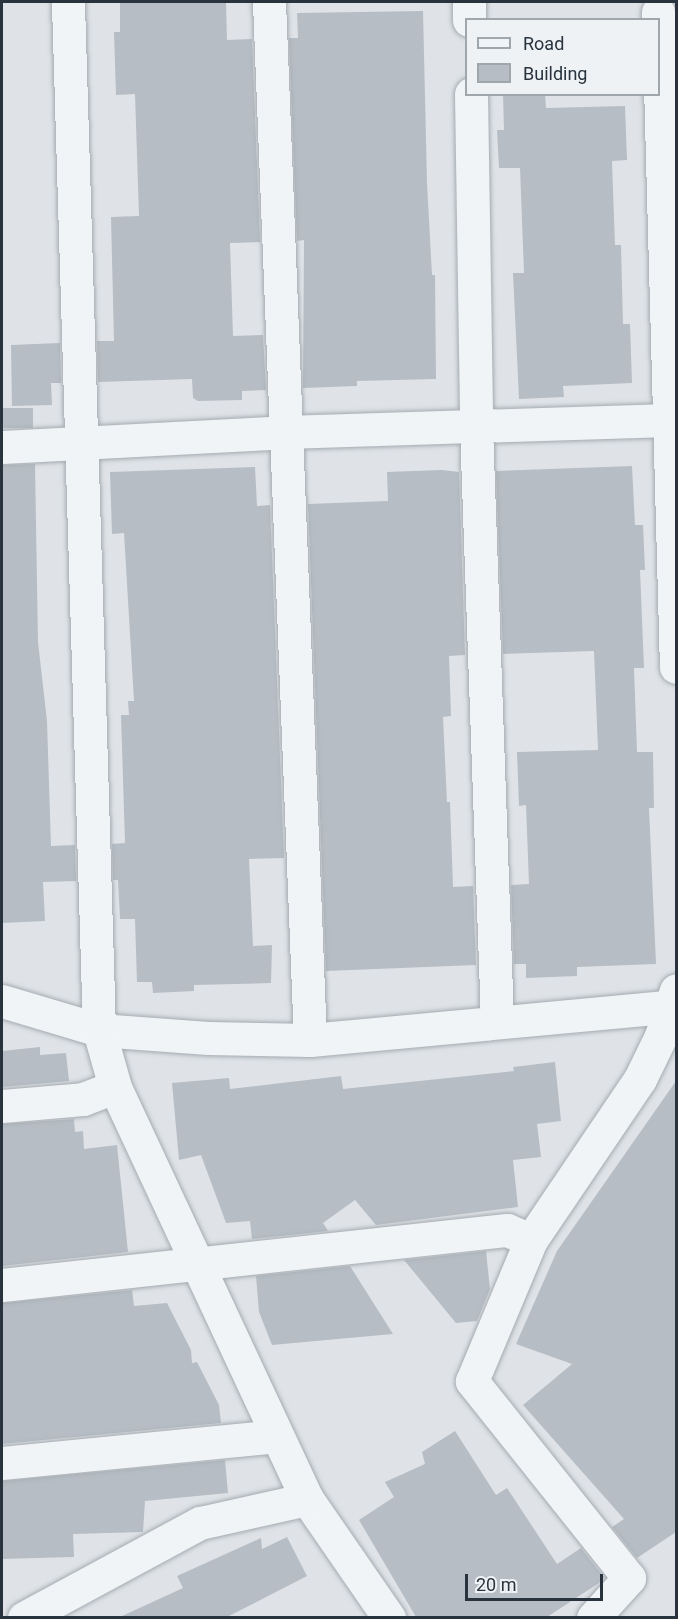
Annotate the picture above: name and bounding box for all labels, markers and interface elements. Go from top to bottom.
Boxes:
legend [465,18,660,96]
text: Road [523,33,564,54]
text: Building [523,63,587,84]
scale bar [468,1562,606,1600]
text: 20 m [476,1574,516,1595]

